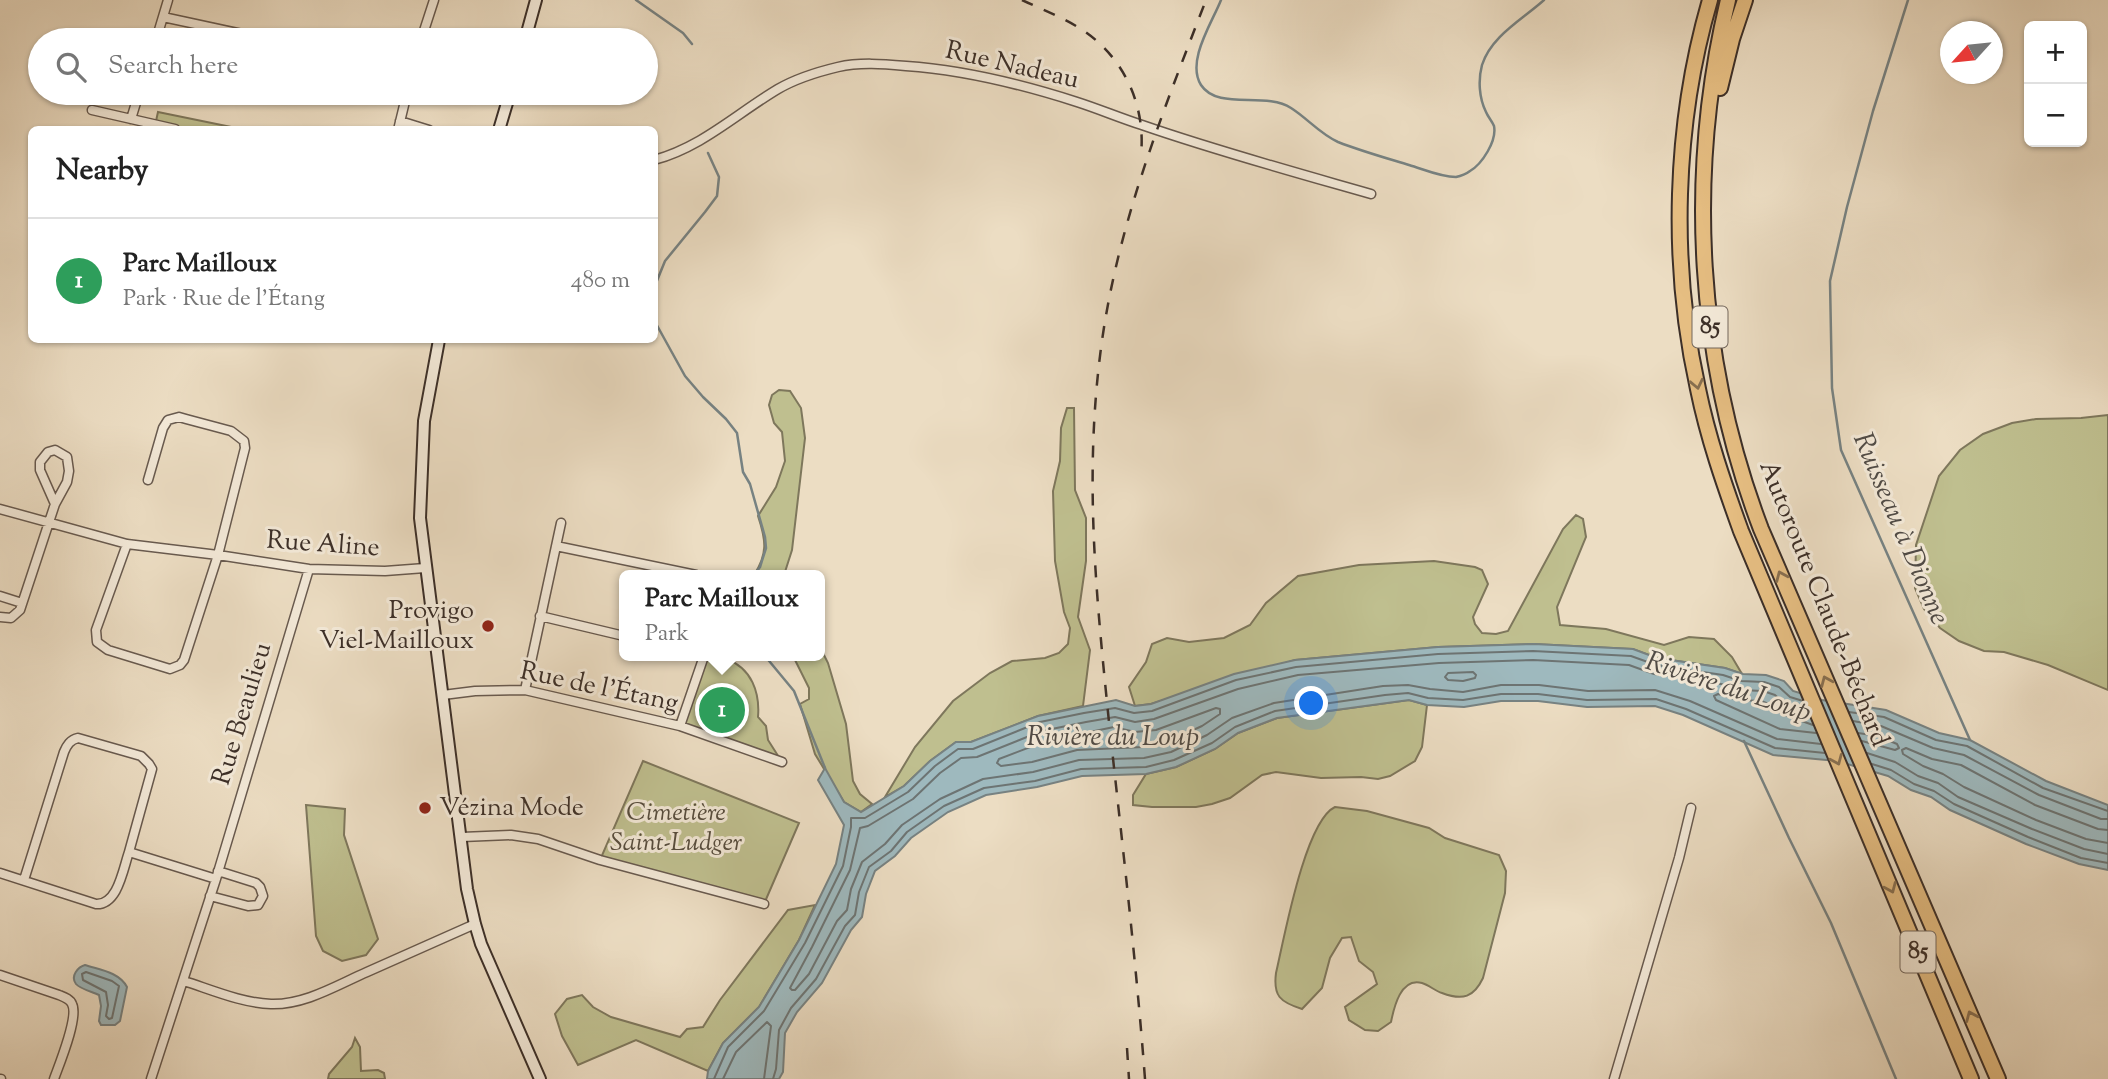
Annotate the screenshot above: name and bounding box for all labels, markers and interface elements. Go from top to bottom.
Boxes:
north arrow [1940,21,2003,84]
map controls [2024,21,2087,147]
button: + [2024,21,2087,84]
search box [28,28,658,105]
street label: Rue Nadeau [942,33,1082,99]
icon: search [52,48,90,86]
text: Search here [108,48,238,85]
button: − [2024,84,2087,147]
text: Nearby [56,150,148,193]
text: Parc Mailloux [123,246,277,283]
text: 1 [75,265,83,298]
text: 480 m [571,265,630,298]
text: Park · Rue de l'Étang [123,283,325,316]
road number: 85 [1692,306,1728,348]
one-way arrow [1688,378,1703,390]
water label: Ruisseau à Dionne [1841,427,1959,631]
street label: Autoroute Claude-Béchard [1749,455,1897,753]
street label: Rue Aline [265,523,381,567]
popup [619,570,825,661]
one-way arrow [1775,571,1789,583]
text: Parc Mailloux [645,581,799,618]
place label: Provigo Viel-Mailloux [319,593,474,660]
marker: Provigo Viel-Mailloux [480,618,496,634]
text: Park [645,618,689,651]
street label: Rue Beaulieu [204,638,282,790]
water label: Rivière du Loup [1640,642,1816,734]
street label: Rue de l'Étang [516,653,682,723]
one-way arrow [1821,676,1835,688]
pin: 1 [699,684,745,736]
your location [1294,686,1328,720]
water label: Rivière du Loup [1027,718,1199,758]
one-way arrow [1828,753,1842,765]
place label: Vézina Mode [439,790,584,827]
park label: Cimetière Saint-Ludger [610,795,742,862]
marker: Vézina Mode [417,800,433,816]
one-way arrow [1883,881,1897,893]
road number: 85 [1900,932,1936,972]
one-way arrow [1965,1011,1979,1023]

